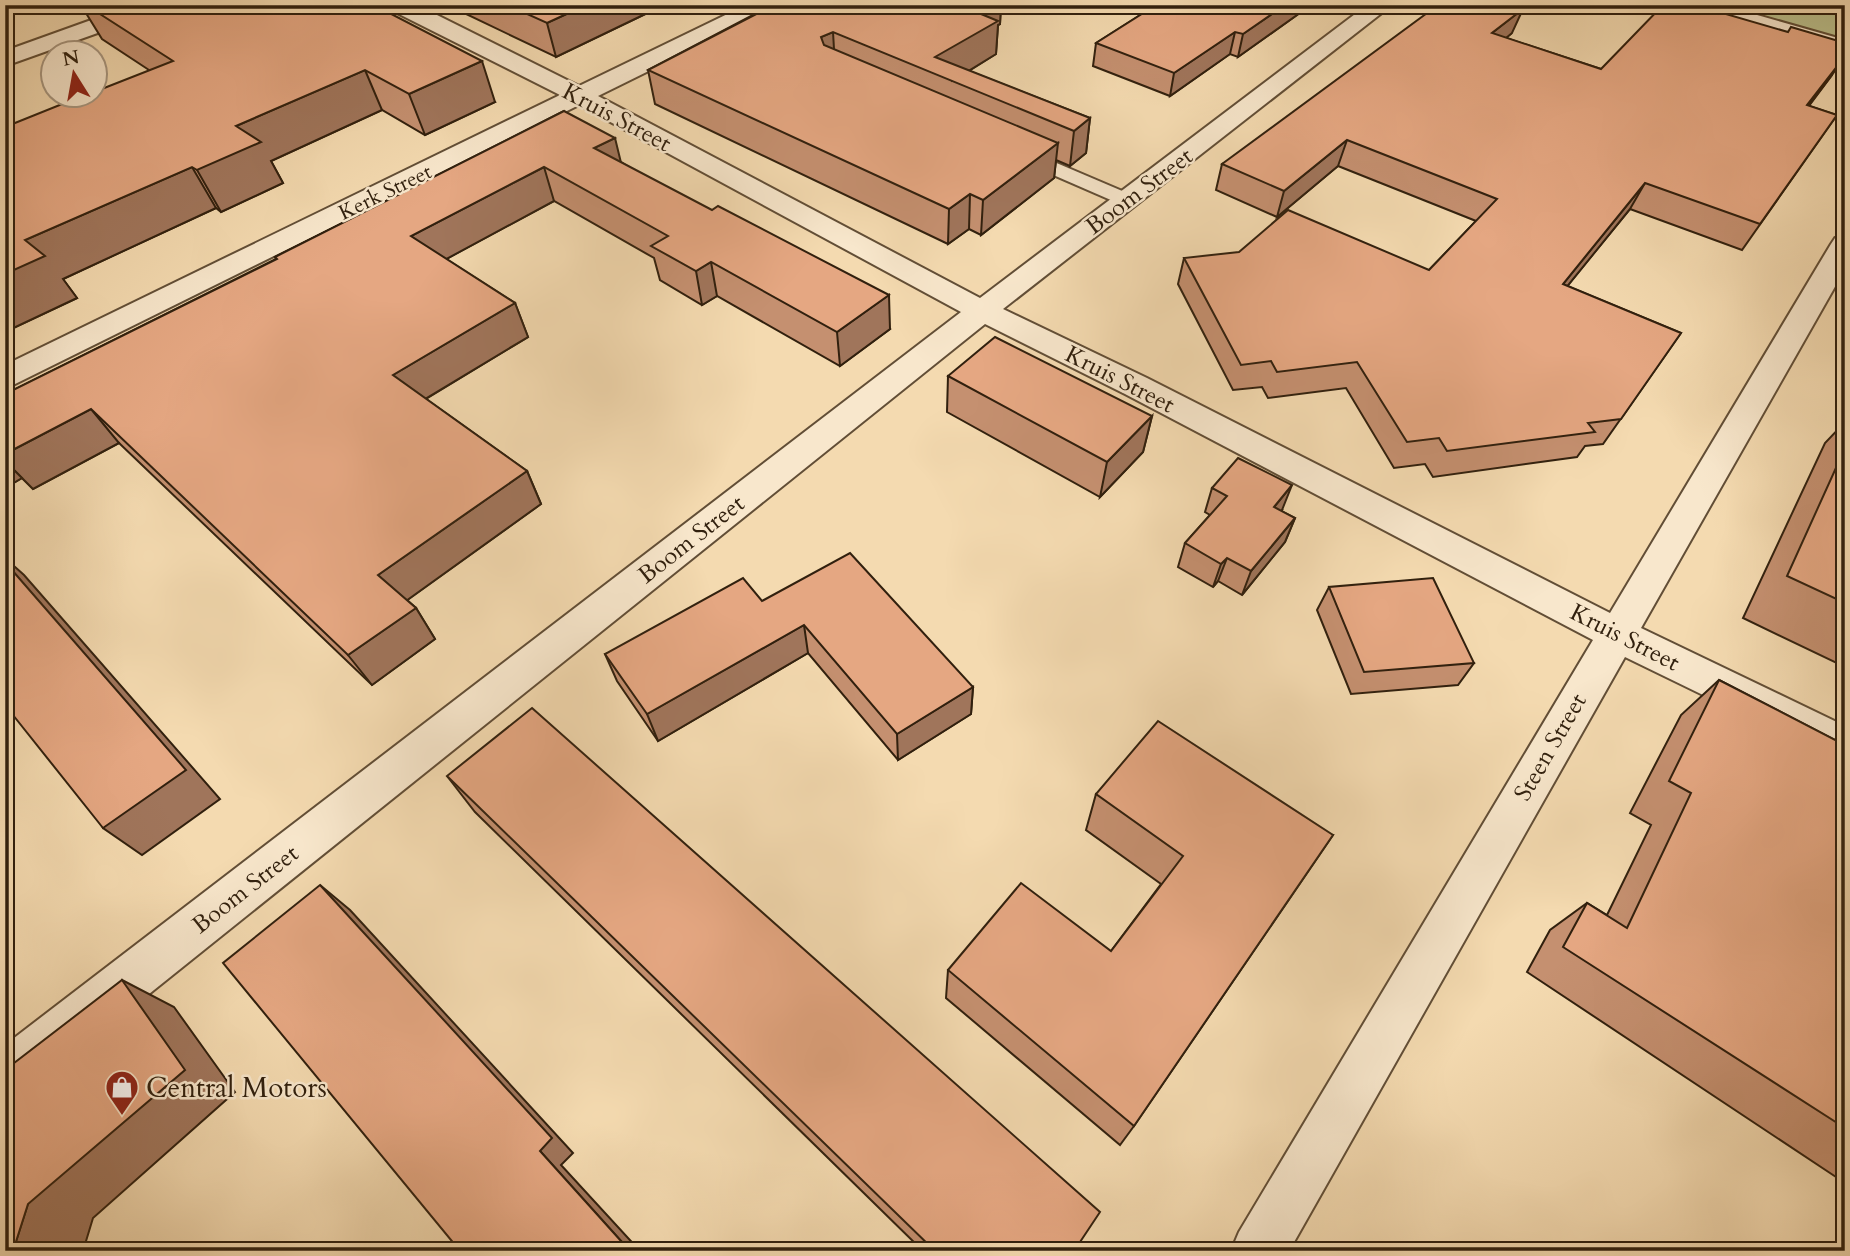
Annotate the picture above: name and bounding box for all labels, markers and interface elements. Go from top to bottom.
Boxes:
north arrow [38,38,108,108]
text: N [60,44,82,73]
street label: Kruis Street [557,75,677,160]
street label: Boom Street [1079,140,1200,243]
street label: Kerk Street [334,157,437,227]
street label: Kruis Street [1059,338,1181,421]
street label: Boom Street [631,487,752,591]
street label: Kruis Street [1564,596,1686,679]
street label: Steen Street [1506,687,1595,807]
street label: Boom Street [185,837,306,941]
shop icon: Central Motors [103,1068,141,1117]
place label: Central Motors [146,1069,327,1107]

